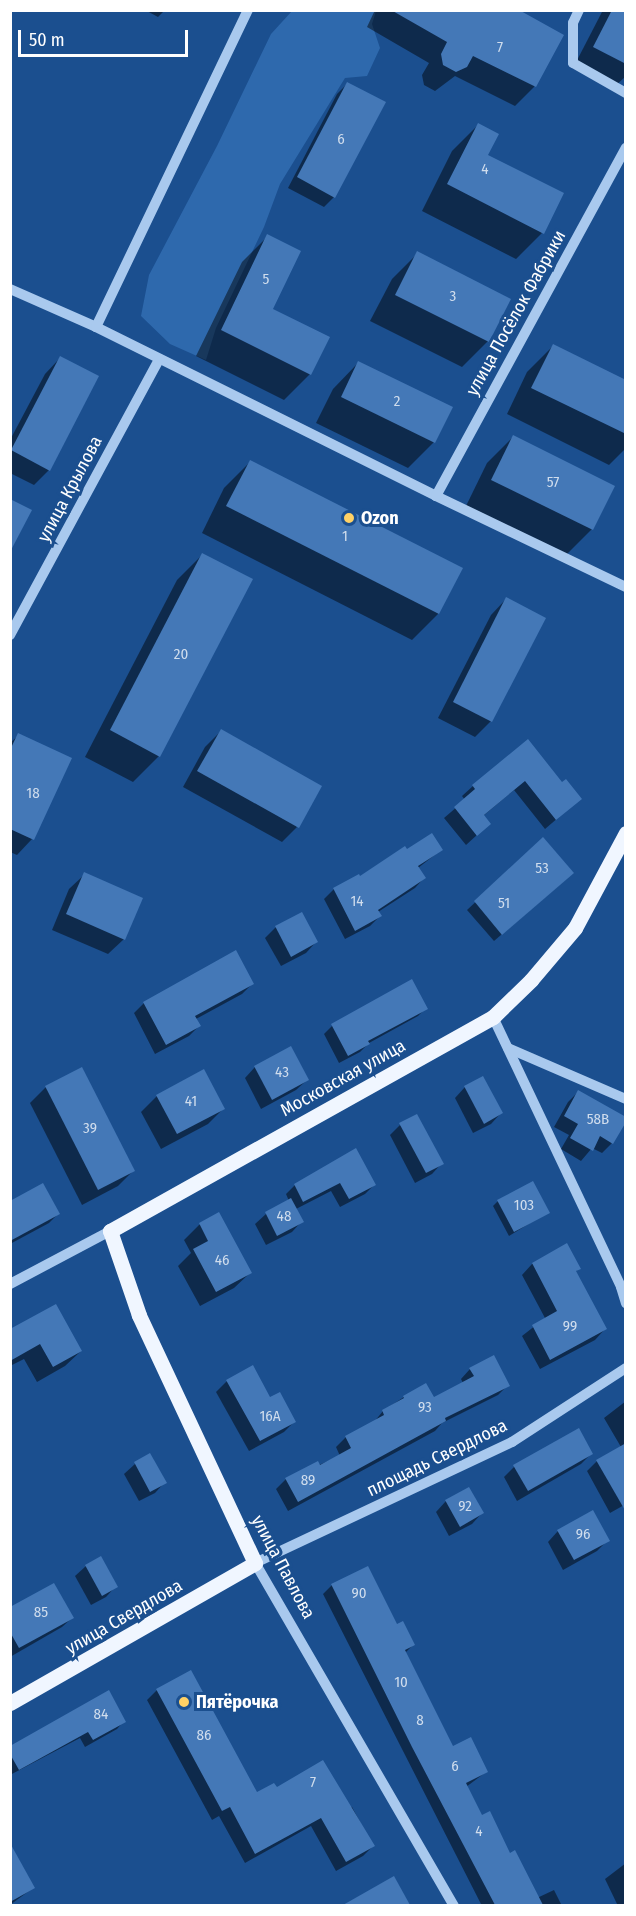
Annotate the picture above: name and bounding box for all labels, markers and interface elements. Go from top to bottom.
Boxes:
scale bar [21,18,190,56]
text: 50 m [29,29,65,51]
house number: 7 [497,39,503,57]
house number: 6 [337,131,345,149]
house number: 4 [481,161,489,179]
street label: улица Посёлок Фабрики [462,227,570,399]
house number: 5 [263,271,269,289]
house number: 3 [450,288,456,306]
house number: 2 [394,393,400,411]
street label: улица Крылова [33,432,107,546]
house number: 57 [547,474,559,492]
place label: Ozon [361,507,399,529]
marker: Ozon [342,511,356,525]
house number: 1 [342,528,348,546]
house number: 20 [174,646,188,664]
house number: 18 [26,785,40,803]
house number: 53 [535,860,549,878]
house number: 14 [350,893,364,911]
house number: 51 [498,895,510,913]
street label: Московская улица [277,1035,409,1121]
house number: 43 [275,1064,289,1082]
house number: 41 [185,1093,197,1111]
house number: 58В [587,1111,609,1129]
house number: 39 [83,1120,97,1138]
house number: 103 [514,1197,534,1215]
house number: 48 [277,1208,291,1226]
house number: 46 [215,1252,229,1270]
house number: 99 [563,1318,577,1336]
house number: 93 [418,1399,432,1417]
house number: 16А [259,1408,281,1426]
street label: площадь Свердлова [363,1415,511,1501]
house number: 89 [301,1472,315,1490]
house number: 92 [458,1498,472,1516]
street label: улица Павлова [247,1511,319,1623]
house number: 96 [576,1526,590,1544]
street label: улица Свердлова [62,1575,186,1659]
house number: 90 [351,1585,367,1603]
house number: 85 [34,1604,48,1622]
house number: 10 [394,1674,408,1692]
place label: Пятёрочка [196,1691,278,1713]
marker: Пятёрочка [177,1695,191,1709]
house number: 84 [94,1706,108,1724]
house number: 8 [416,1712,424,1730]
house number: 86 [197,1727,211,1745]
house number: 6 [451,1758,459,1776]
house number: 7 [310,1774,316,1792]
house number: 4 [475,1823,483,1841]

